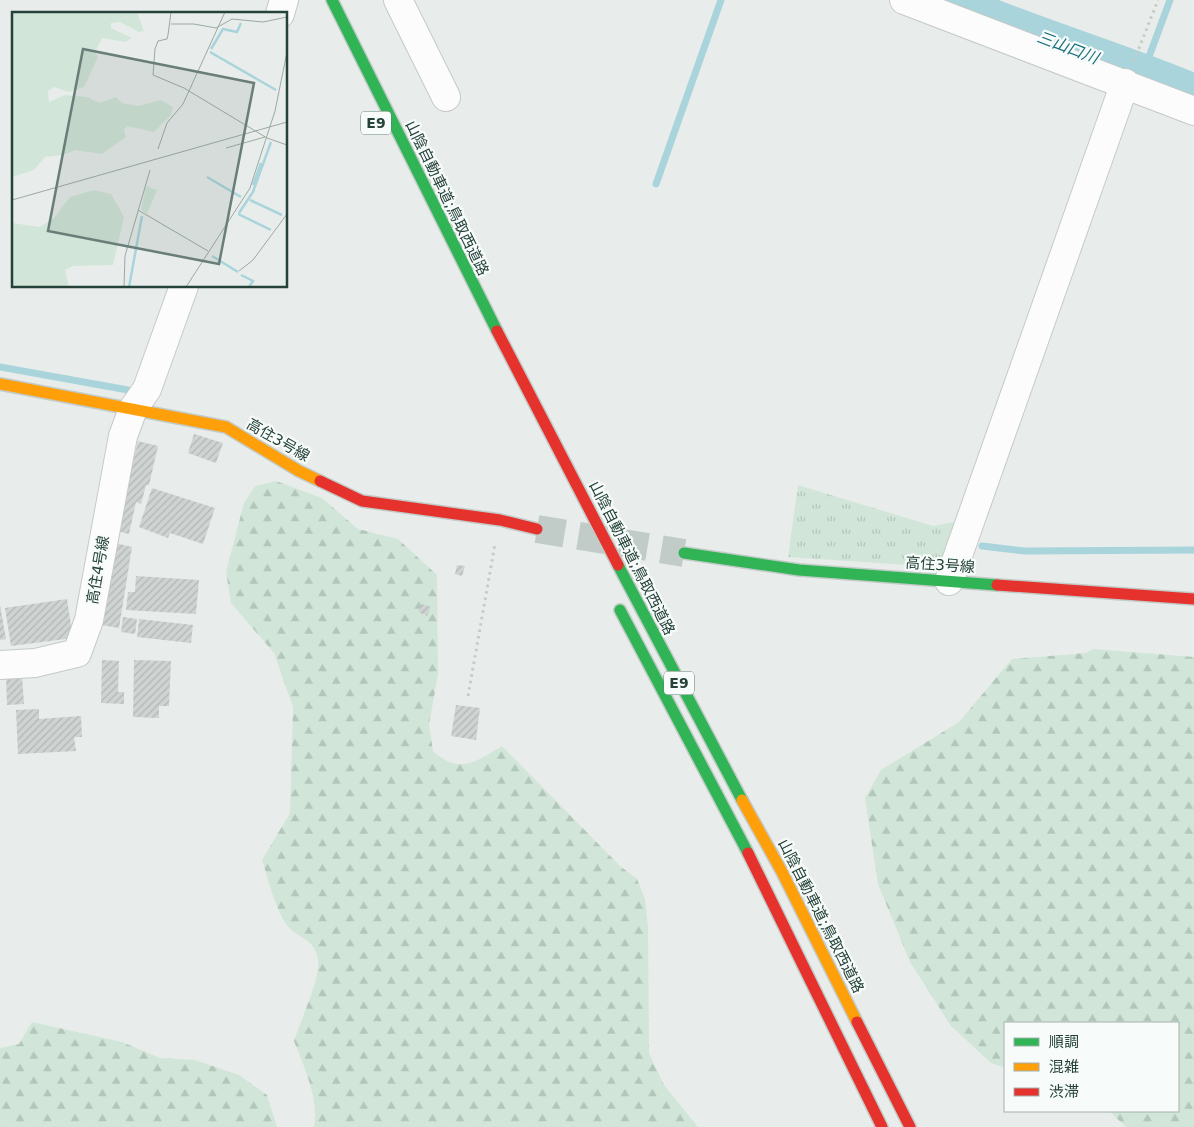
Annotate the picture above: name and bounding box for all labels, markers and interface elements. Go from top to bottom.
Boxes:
inset map [12,12,288,288]
water label: 三山口川 [1035,27,1103,69]
road number: E9 [361,112,391,134]
street label: 山陰自動車道;鳥取西道路 [402,118,492,278]
street label: 高住3号線 [243,415,313,465]
street label: 山陰自動車道;鳥取西道路 [585,478,679,638]
street label: 高住4号線 [83,534,113,606]
street label: 高住3号線 [905,554,975,576]
road number: E9 [664,671,694,694]
street label: 山陰自動車道;鳥取西道路 [774,836,868,996]
legend [1004,1022,1179,1112]
text: 順調 [1049,1033,1079,1051]
text: 混雑 [1049,1058,1079,1076]
text: 渋滞 [1049,1083,1079,1101]

